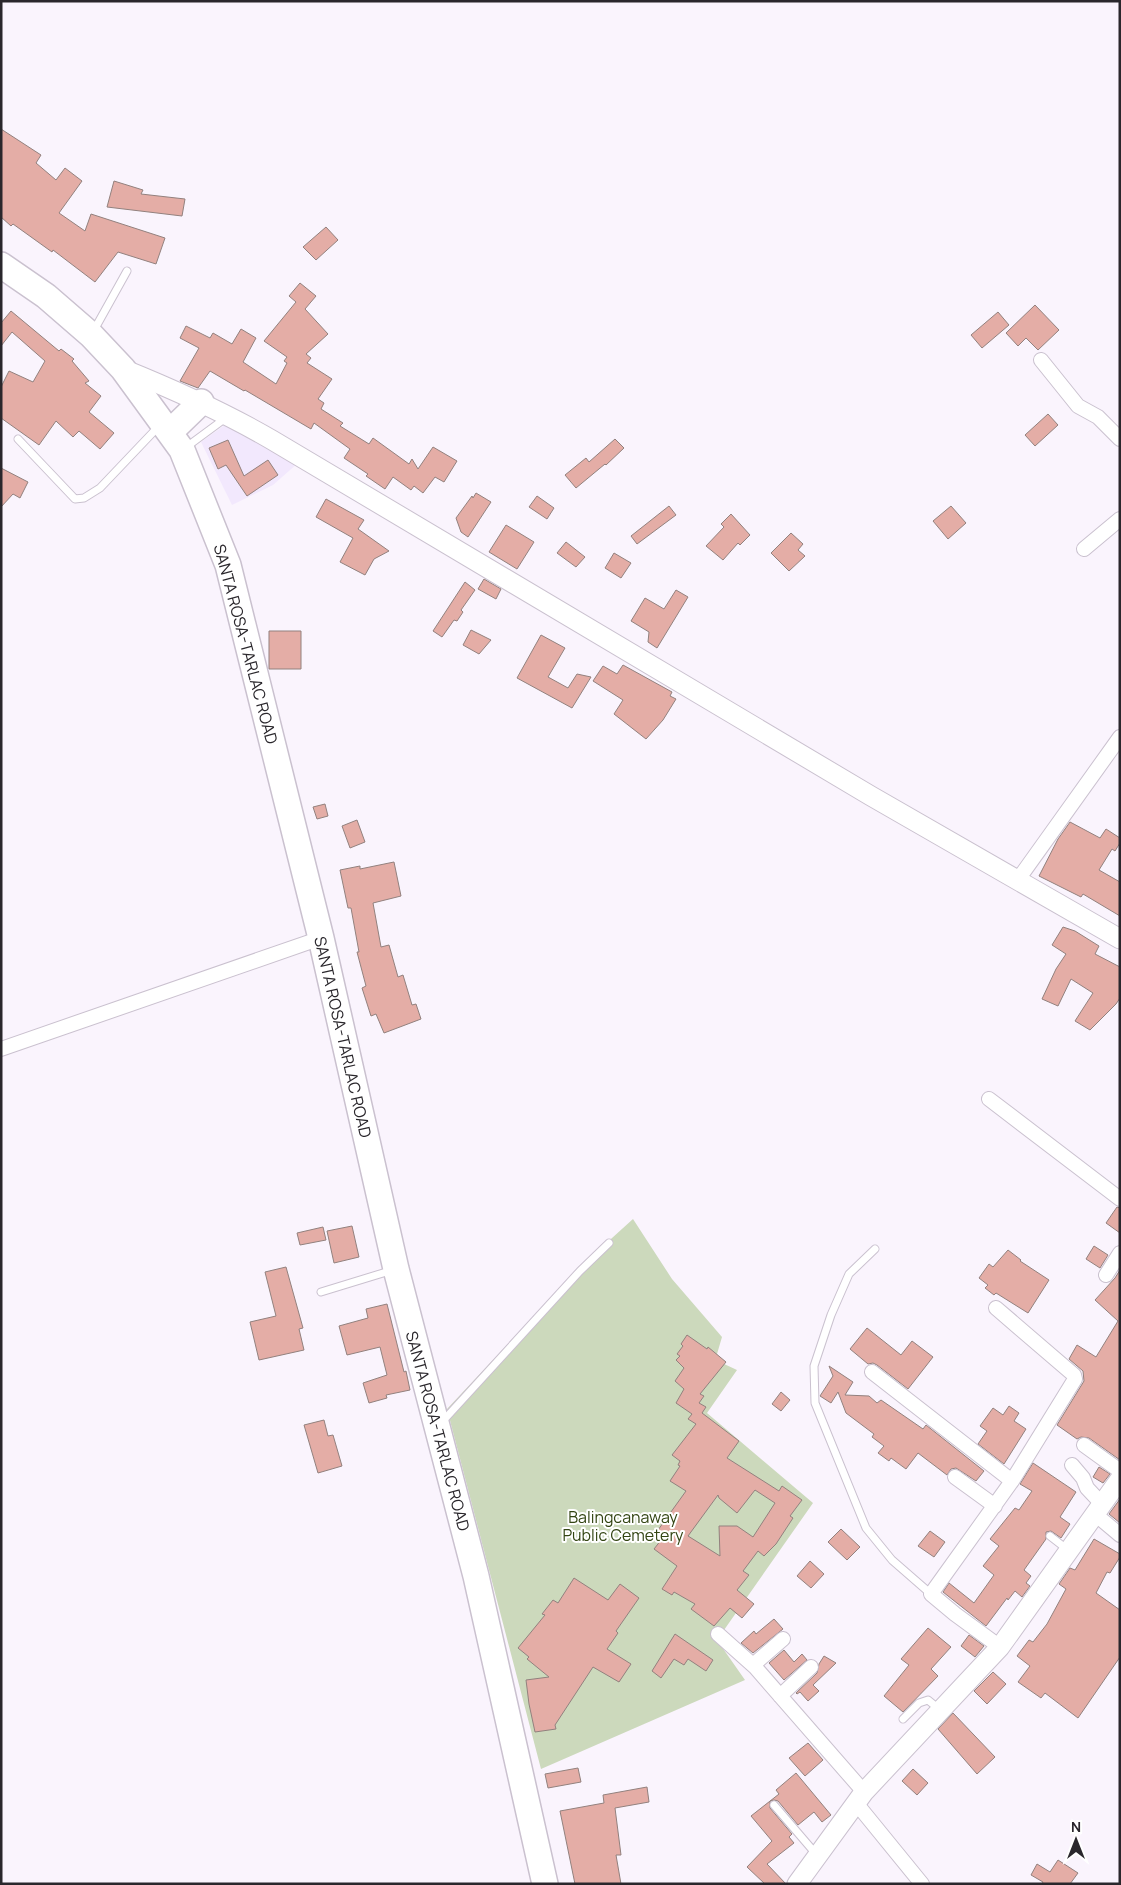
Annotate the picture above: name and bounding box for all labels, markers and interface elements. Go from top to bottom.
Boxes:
street label: SANTA ROSA-TARLAC ROAD [209,542,283,747]
street label: SANTA ROSA-TARLAC ROAD [309,934,377,1140]
street label: SANTA ROSA-TARLAC ROAD [401,1329,475,1534]
park label: Balingcanaway Public Cemetery [562,1506,684,1546]
north arrow [1051,1815,1101,1865]
text: N [1071,1817,1081,1836]

